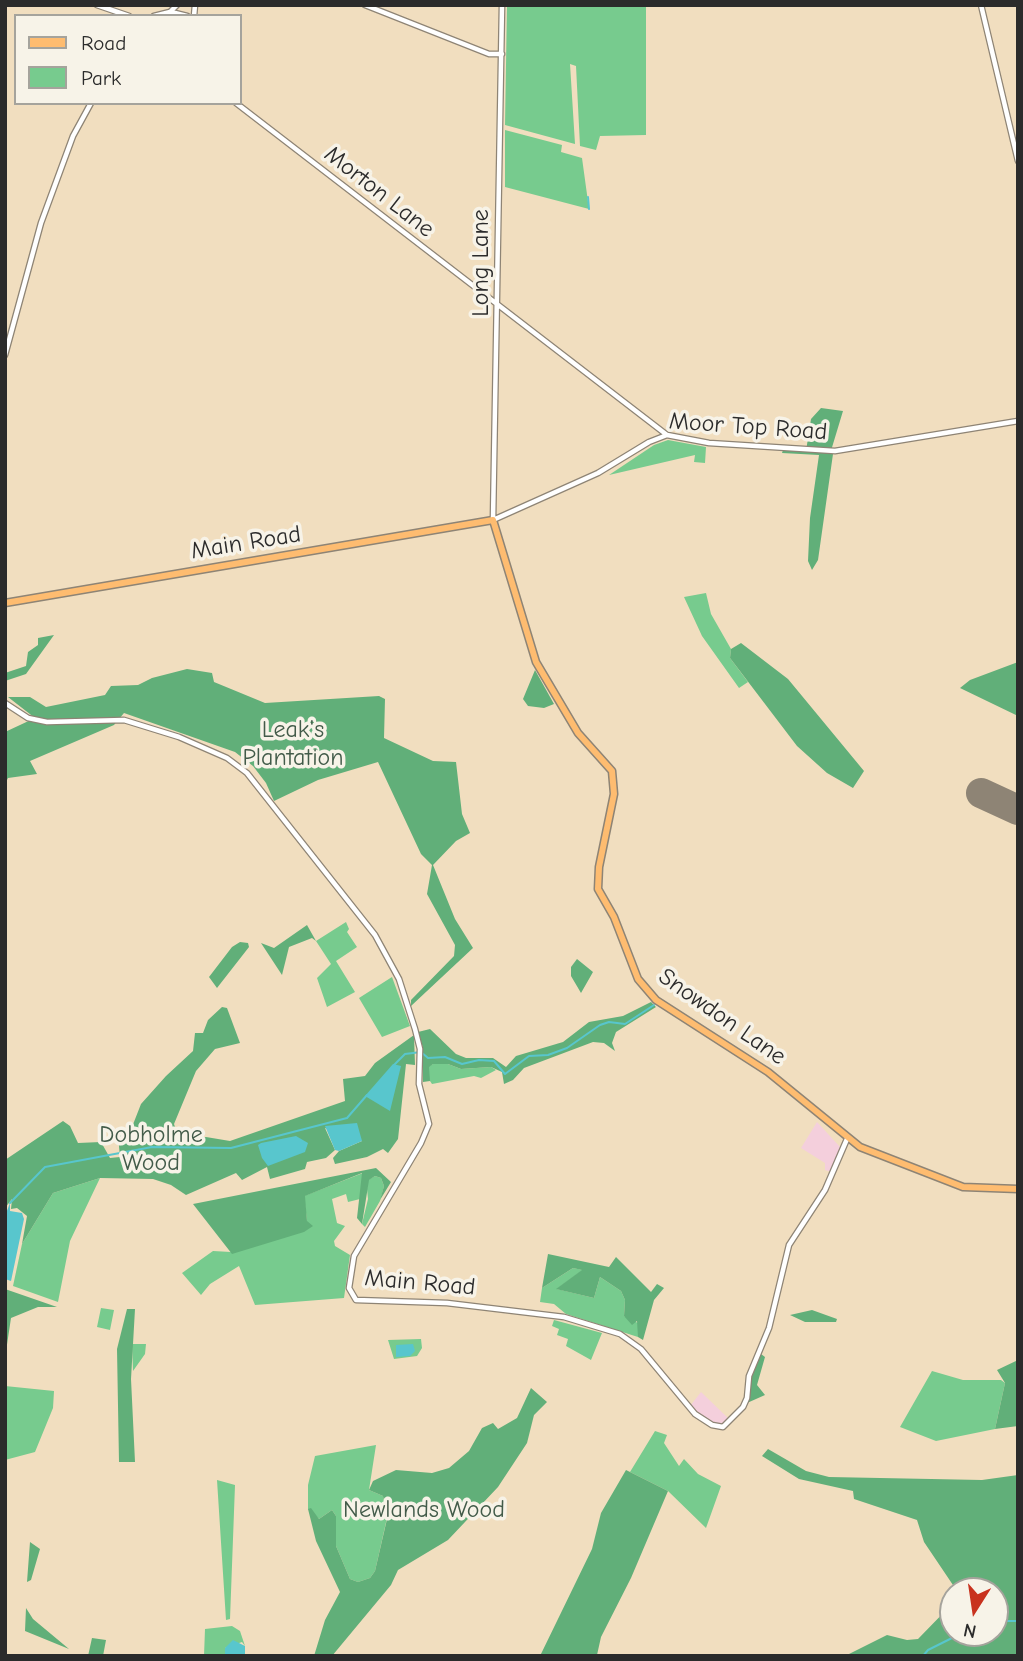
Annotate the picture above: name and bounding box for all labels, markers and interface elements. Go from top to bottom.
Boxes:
legend [14,14,242,105]
text: Road [81,31,126,55]
text: Park [81,66,121,90]
street label: Morton Lane [318,140,440,244]
street label: Long Lane [467,209,495,317]
street label: Moor Top Road [668,407,828,447]
street label: Main Road [189,520,303,566]
park label: Leak's Plantation [242,716,344,772]
street label: Snowdon Lane [653,962,791,1072]
park label: Dobholme Wood [99,1121,203,1177]
street label: Main Road [363,1264,477,1302]
park label: Newlands Wood [343,1496,505,1524]
north arrow [939,1577,1009,1647]
text: N [962,1619,978,1643]

